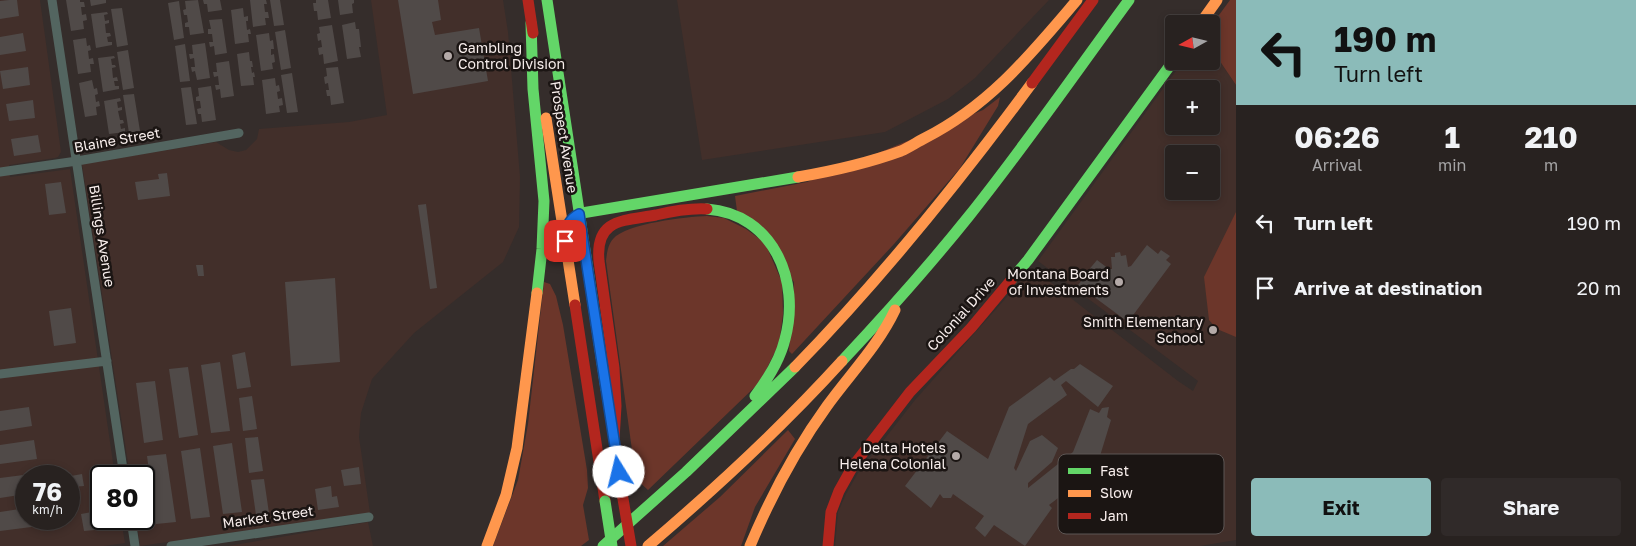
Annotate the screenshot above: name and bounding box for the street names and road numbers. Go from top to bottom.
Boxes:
street label: Prospect Avenue [547,80,582,194]
street label: Blaine Street [72,124,161,155]
street label: Billings Avenue [86,184,119,288]
street label: Colonial Drive [923,273,998,354]
street label: Market Street [221,502,315,531]

